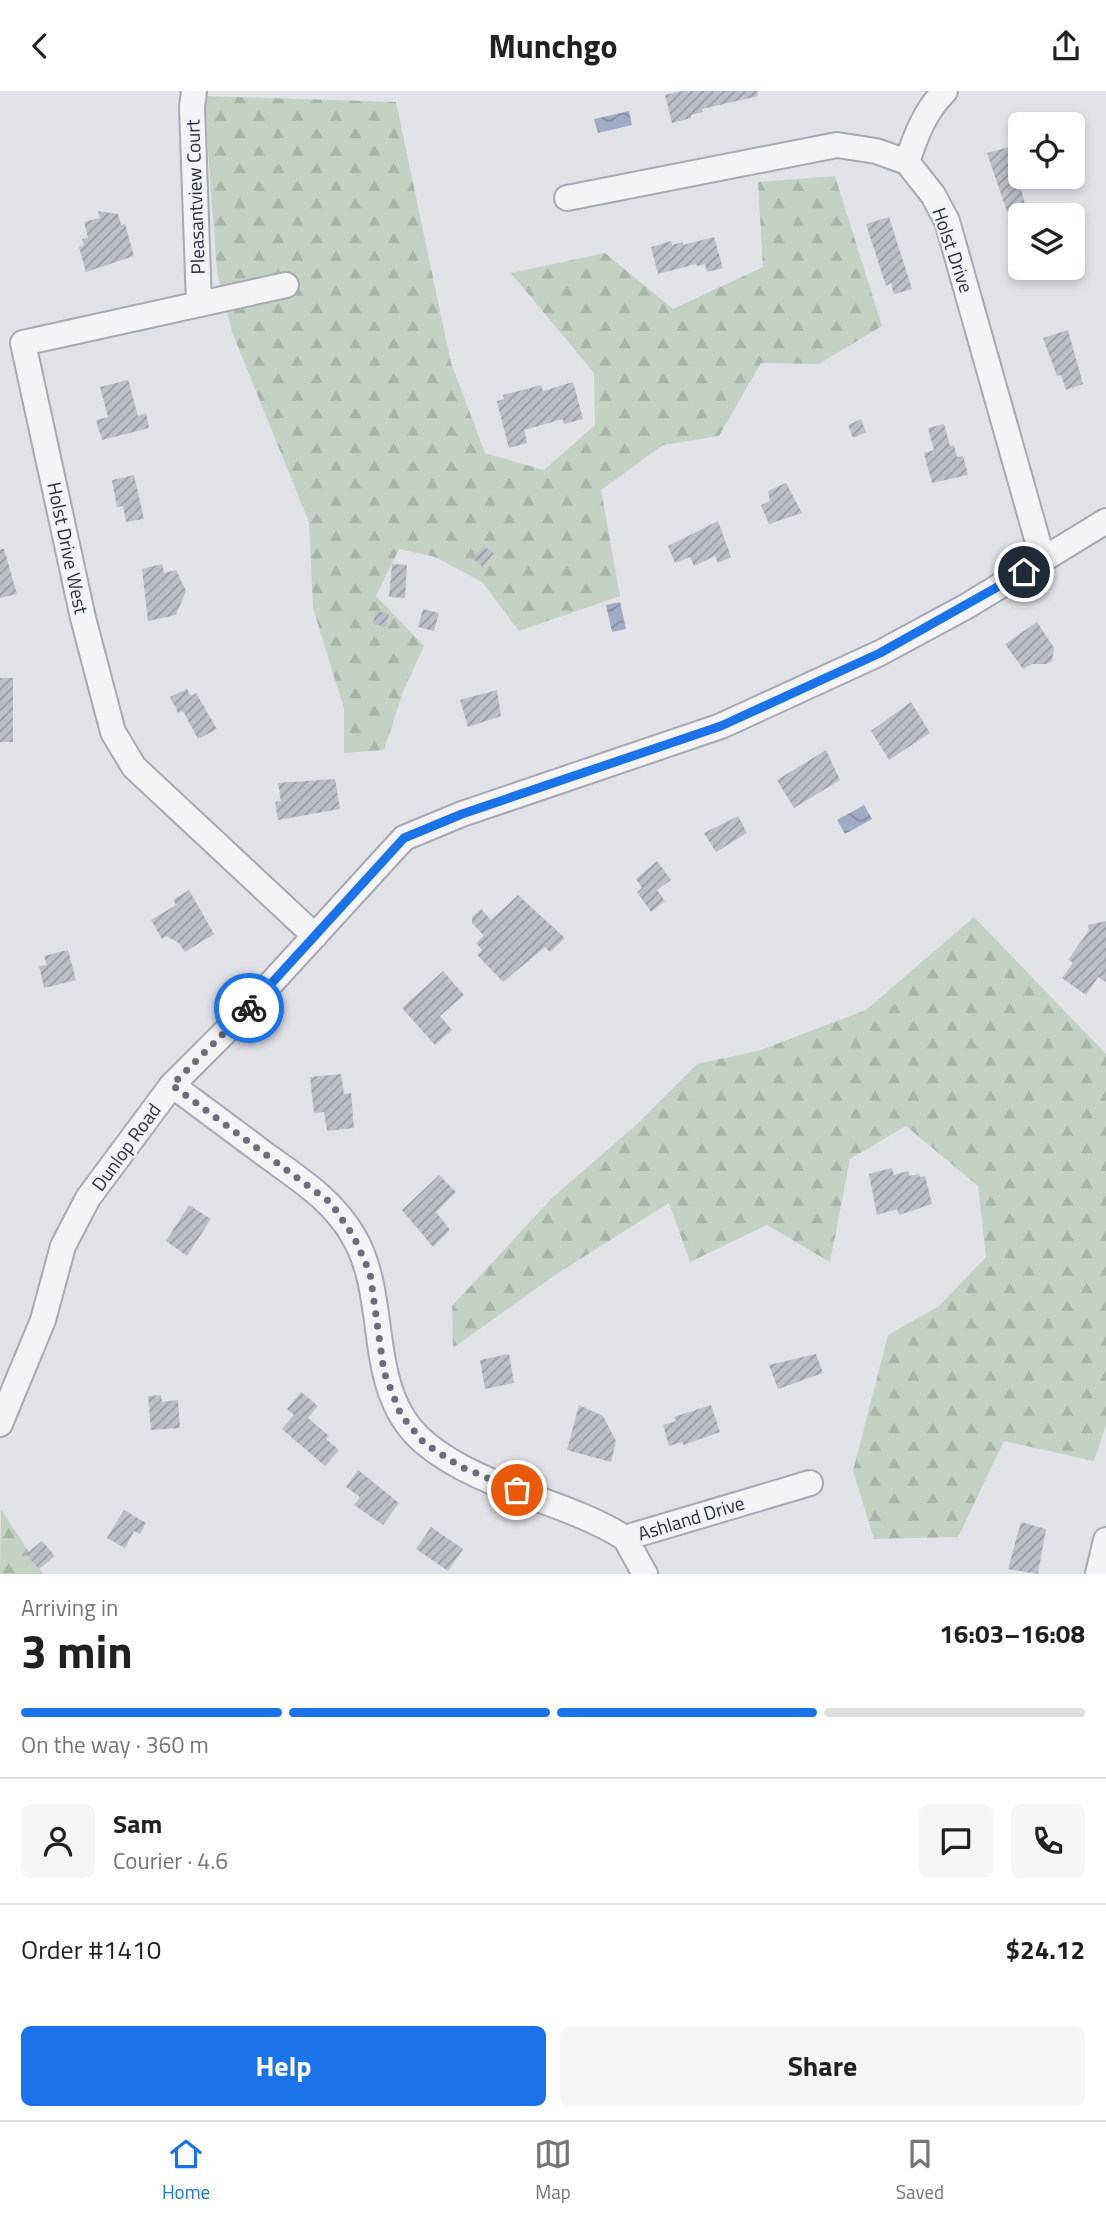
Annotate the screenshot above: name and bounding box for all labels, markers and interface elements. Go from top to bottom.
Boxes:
text: Munchgo [489,22,617,70]
icon: back [21,27,59,65]
icon: share [1047,27,1085,65]
map controls [1008,112,1085,280]
button: locate [1008,112,1085,189]
street label: Pleasantview Court [177,119,212,275]
street label: Holst Drive [925,203,982,296]
button: layers [1008,203,1085,280]
street label: Holst Drive West [40,479,97,617]
pin [994,542,1054,602]
icon: home [1005,553,1043,591]
courier [214,973,284,1043]
icon: bike [230,989,268,1027]
street label: Dunlop Road [84,1097,167,1197]
pin [487,1460,547,1520]
icon: bag [498,1471,536,1509]
street label: Ashland Drive [634,1488,748,1548]
text: Arriving in [21,1590,118,1625]
text: 16:03–16:08 [939,1614,1085,1653]
text: 3 min [21,1616,133,1686]
text: On the way · 360 m [21,1727,209,1762]
button: person [21,1804,95,1878]
text: Sam [113,1804,162,1843]
button: chat [919,1804,993,1878]
button: phone [1011,1804,1085,1878]
text: Courier · 4.6 [113,1843,228,1878]
text: Order #1410 [21,1930,161,1969]
text: $24.12 [1006,1930,1085,1969]
button: Help [21,2026,546,2106]
button: Share [560,2026,1085,2106]
tab: Home [162,2135,210,2206]
tab: Map [534,2135,572,2206]
tab: Saved [896,2135,944,2206]

